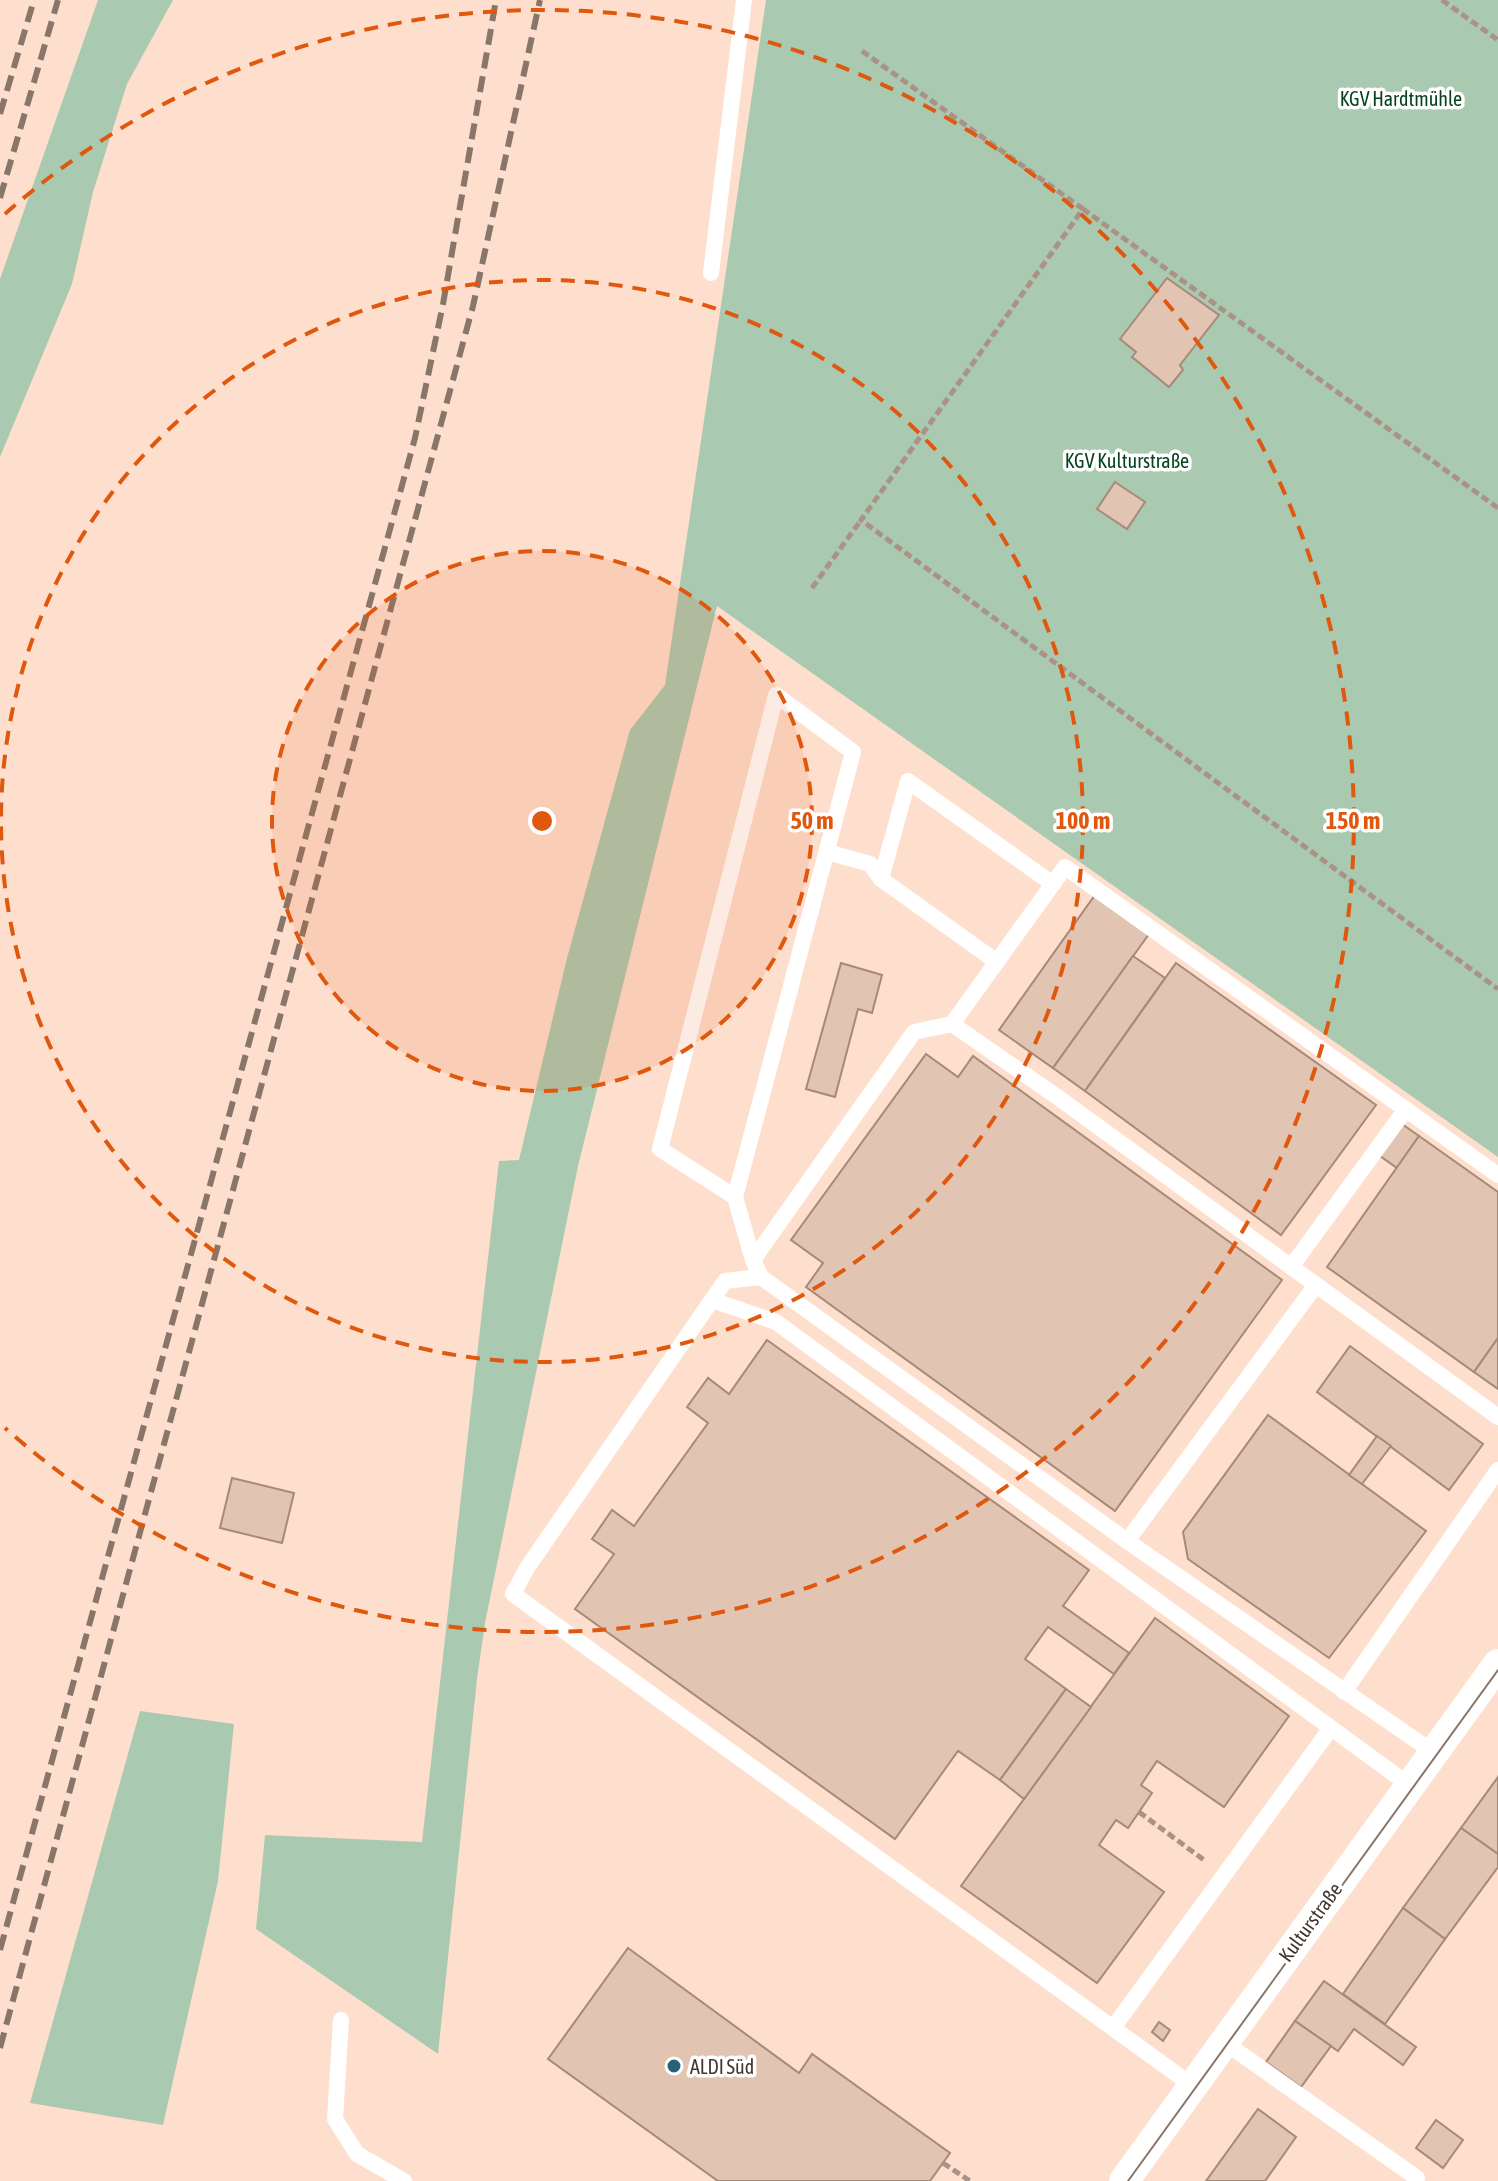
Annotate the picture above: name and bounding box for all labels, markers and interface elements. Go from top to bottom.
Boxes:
park label: KGV Hardtmühle [1340,87,1462,110]
park label: KGV Kulturstraße [1065,449,1189,472]
centre of rings [528,807,556,835]
text: 50 m [790,807,834,834]
text: 100 m [1056,807,1110,834]
text: 150 m [1326,807,1380,834]
street label: Kulturstraße [1274,1878,1346,1966]
place label: ALDI Süd [690,2055,754,2078]
marker: ALDI Süd [665,2057,683,2075]

